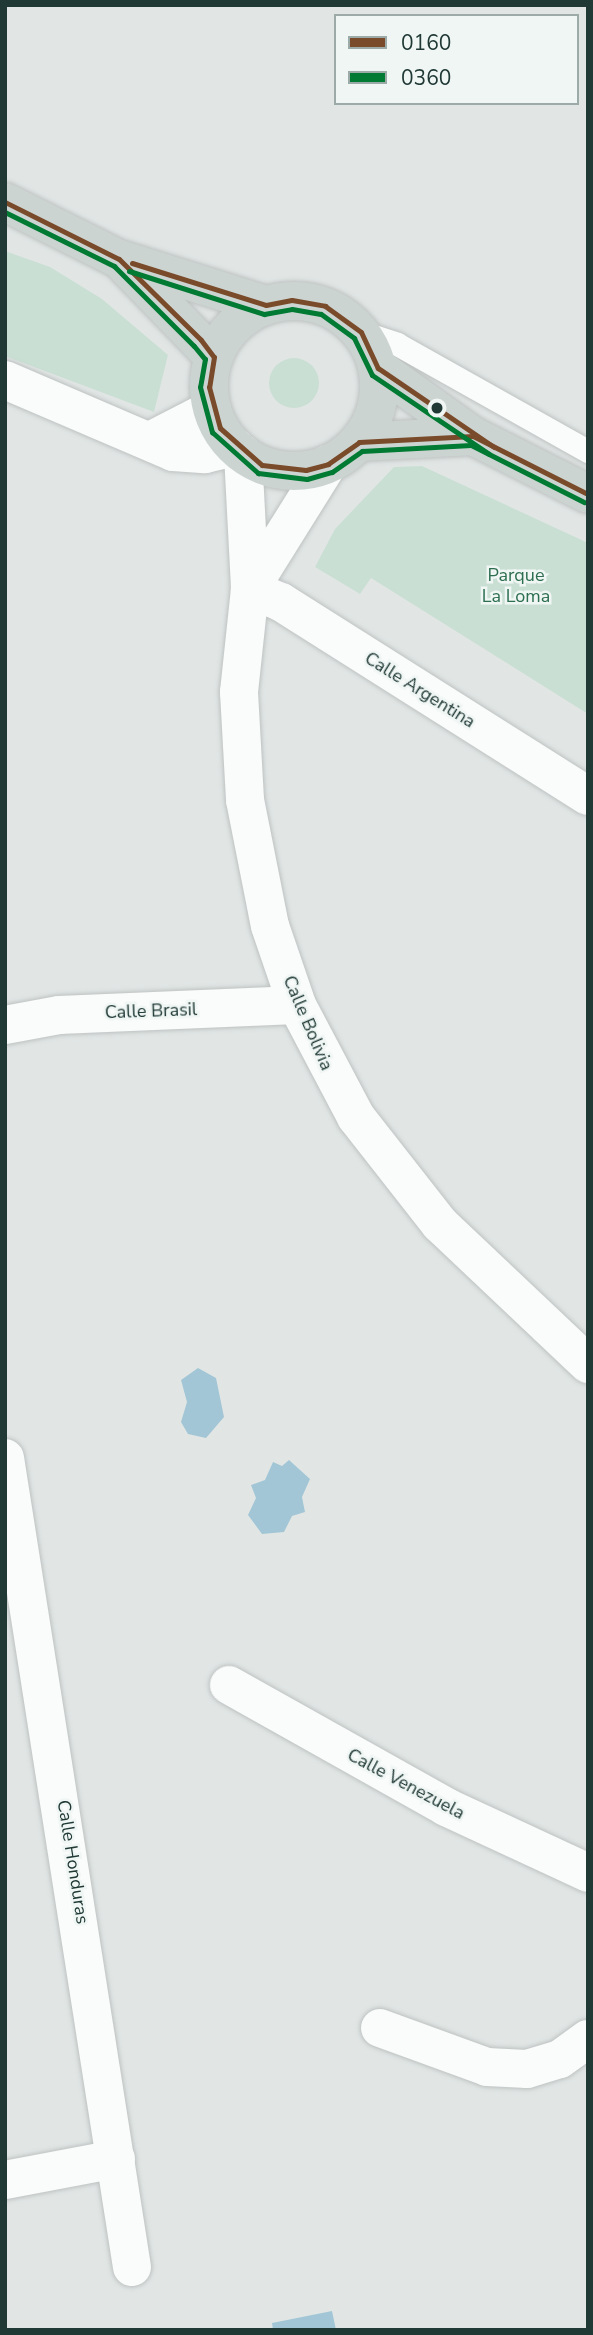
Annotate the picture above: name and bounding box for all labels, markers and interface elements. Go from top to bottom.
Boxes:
legend [334,14,579,105]
text: 0160 [401,29,451,57]
text: 0360 [401,64,451,92]
unlabelled marker [430,401,444,415]
park label: Parque La Loma [482,565,550,608]
street label: Calle Argentina [361,647,479,733]
street label: Calle Bolivia [278,972,338,1074]
street label: Calle Brasil [104,999,198,1023]
street label: Calle Venezuela [344,1744,468,1824]
street label: Calle Honduras [53,1798,93,1926]

